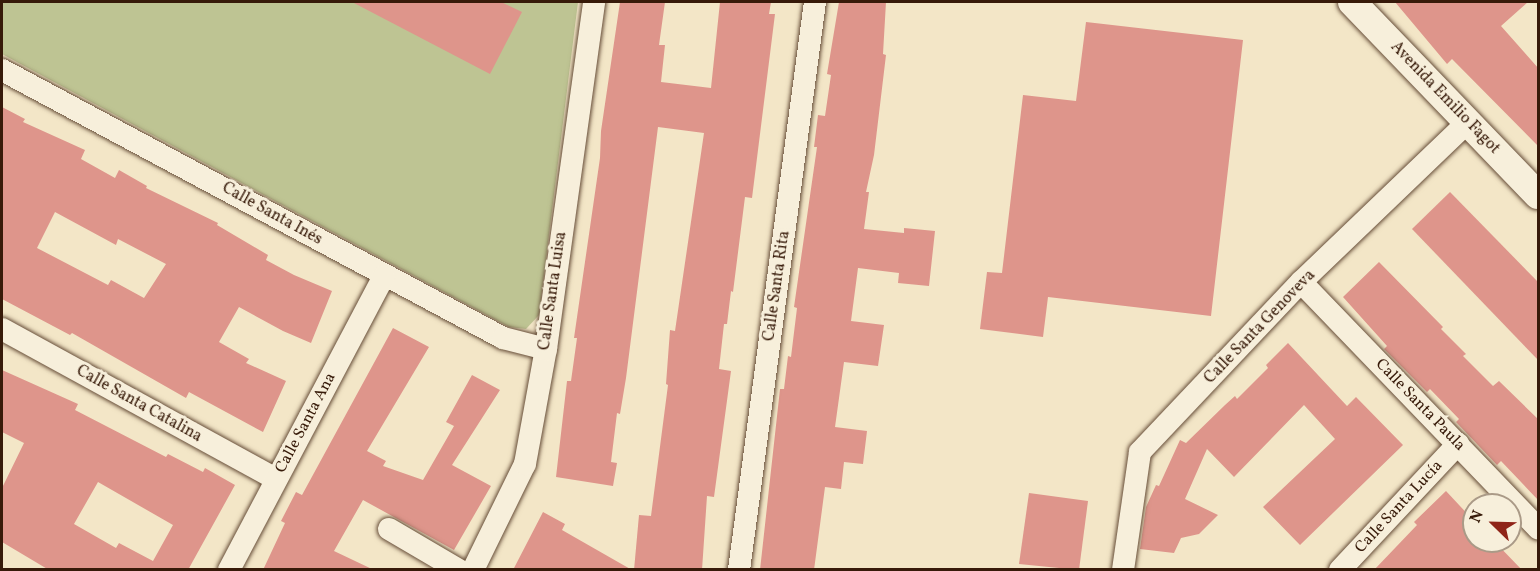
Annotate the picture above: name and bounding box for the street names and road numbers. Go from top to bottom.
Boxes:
street label: Avenida Emilio Fagot [1386,38,1504,158]
street label: Calle Santa Inés [219,179,325,249]
street label: Calle Santa Luisa [535,230,571,352]
street label: Calle Santa Rita [760,230,794,342]
street label: Calle Santa Genoveva [1201,266,1319,388]
street label: Calle Santa Paula [1371,355,1469,455]
street label: Calle Santa Catalina [73,361,205,447]
street label: Calle Santa Ana [272,370,340,476]
street label: Calle Santa Lucía [1351,457,1447,557]

